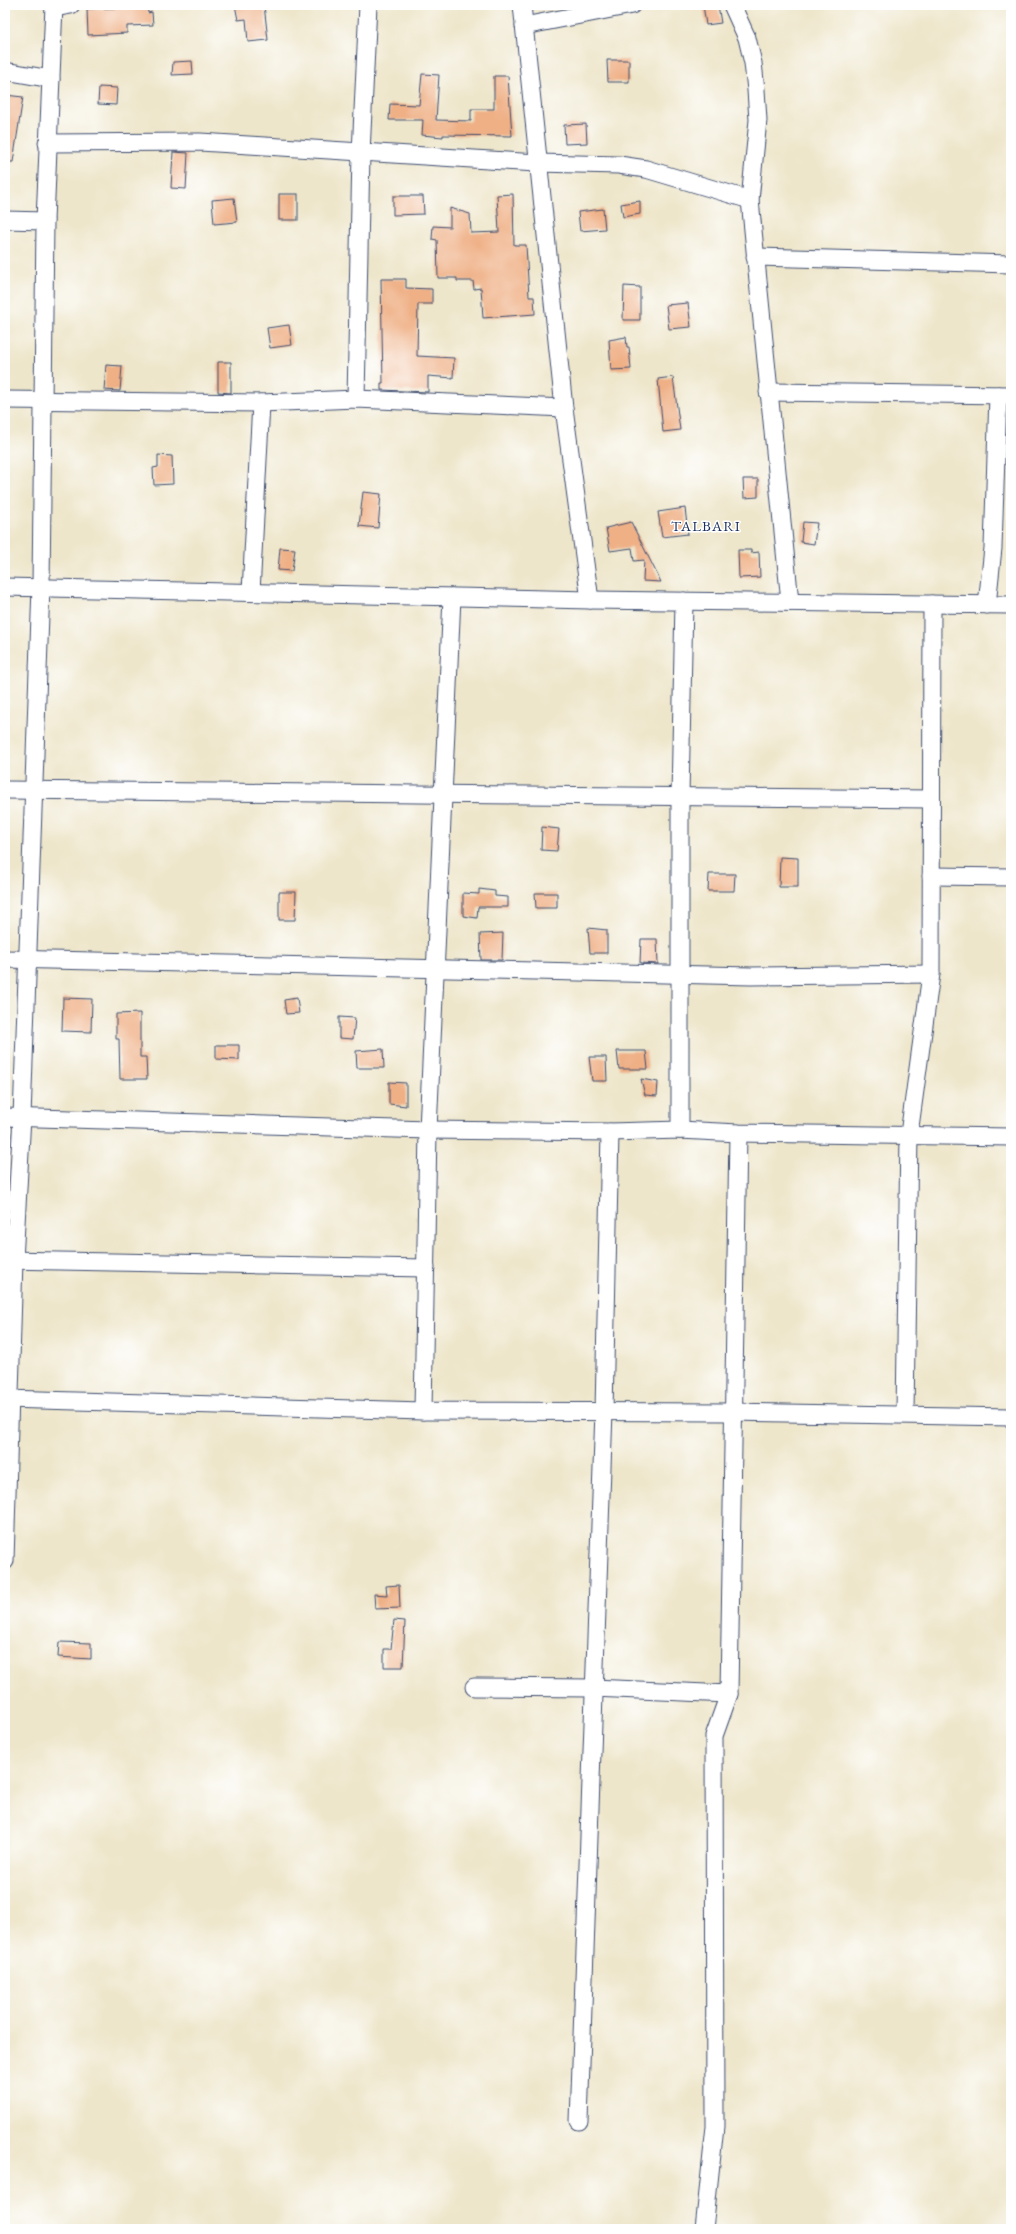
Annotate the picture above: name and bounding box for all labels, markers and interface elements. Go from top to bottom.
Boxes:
district label: TALBARI [671,516,741,535]

